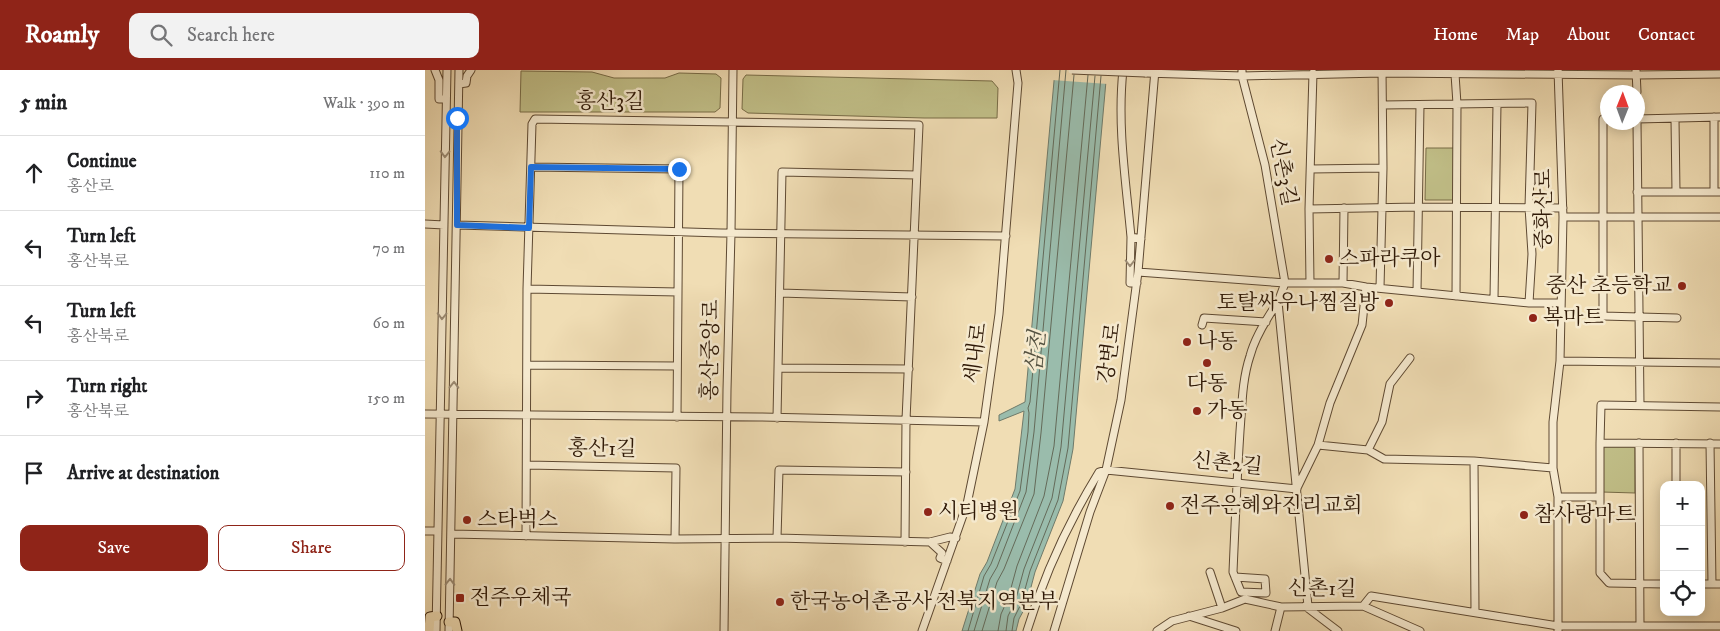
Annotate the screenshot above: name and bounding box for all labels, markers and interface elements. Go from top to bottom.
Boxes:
search box [129,13,479,58]
text: Roamly [25,20,99,50]
icon: search [147,21,175,49]
text: Search here [187,24,275,47]
text: Home [1433,24,1478,46]
text: Map [1506,24,1539,46]
text: About [1567,24,1610,46]
text: Contact [1638,24,1695,46]
north arrow [1600,85,1645,130]
street label: 홍산3길 [576,89,644,115]
text: 5 min [20,90,67,116]
text: Walk · 390 m [323,93,405,113]
route start [446,107,469,130]
street label: 신촌3길 [1264,136,1302,208]
text: Continue [67,150,137,173]
one-way arrow [440,150,450,158]
route end [668,158,691,181]
icon: ahead [20,159,48,187]
text: 110 m [369,163,405,183]
street label: 중화산로 [1531,168,1557,250]
text: 홍산로 [67,176,113,196]
text: Turn left [67,225,136,248]
icon: left [20,234,48,262]
text: 70 m [373,238,405,258]
place label: 스파라쿠아 [1339,246,1441,272]
text: 홍산북로 [67,251,129,271]
marker: 스파라쿠아 [1323,253,1335,265]
one-way arrow [1125,260,1136,268]
place label: 중산 초등학교 [1546,273,1672,299]
marker: 중산 초등학교 [1676,280,1688,292]
place label: 토탈싸우나찜질방 [1217,290,1380,316]
marker: 토탈싸우나찜질방 [1383,297,1395,309]
street label: 홍산중앙로 [697,299,725,401]
text: Turn left [67,300,136,323]
place label: 복마트 [1543,305,1604,331]
icon: left [20,309,48,337]
one-way arrow [437,312,447,320]
marker: 복마트 [1527,312,1539,324]
text: 60 m [373,313,405,333]
street label: 세내로 [959,321,993,385]
street label: 강변로 [1093,321,1127,385]
text: 홍산북로 [67,326,129,346]
water label: 삼천 [1020,328,1052,375]
place label: 나동 [1197,329,1238,355]
marker: 나동 [1181,336,1193,348]
marker: 다동 [1201,357,1213,369]
place label: 다동 [1187,371,1227,397]
text: Turn right [67,375,147,398]
one-way arrow [448,381,459,389]
icon: right [20,384,48,412]
text: 150 m [367,388,405,408]
place label: 가동 [1207,398,1248,424]
text: 홍산북로 [67,401,129,421]
marker: 가동 [1191,405,1203,417]
street label: 홍산1길 [567,435,637,463]
street label: 신촌2길 [1190,447,1264,481]
icon: arrive [20,459,48,487]
text: Arrive at destination [67,462,219,485]
map controls [1660,481,1705,616]
button: + [1660,481,1705,526]
place label: 전주은혜와진리교회 [1180,493,1363,519]
place label: 시티병원 [938,499,1019,525]
marker: 전주은혜와진리교회 [1164,500,1176,512]
place label: 참사랑마트 [1534,502,1635,528]
marker: 시티병원 [922,506,934,518]
place label: 스타벅스 [477,507,558,533]
marker: 참사랑마트 [1518,509,1530,521]
marker: 스타벅스 [461,514,473,526]
button: Save [20,525,208,571]
button: Share [218,525,405,571]
button: − [1660,526,1705,571]
button: locate [1660,571,1705,616]
street label: 신촌1길 [1287,575,1357,603]
one-way arrow [445,578,455,586]
place label: 전주우체국 [470,585,571,611]
place label: 한국농어촌공사 전북지역본부 [790,589,1058,615]
marker: 전주우체국 [454,592,466,604]
marker: 한국농어촌공사 전북지역본부 [774,596,786,608]

